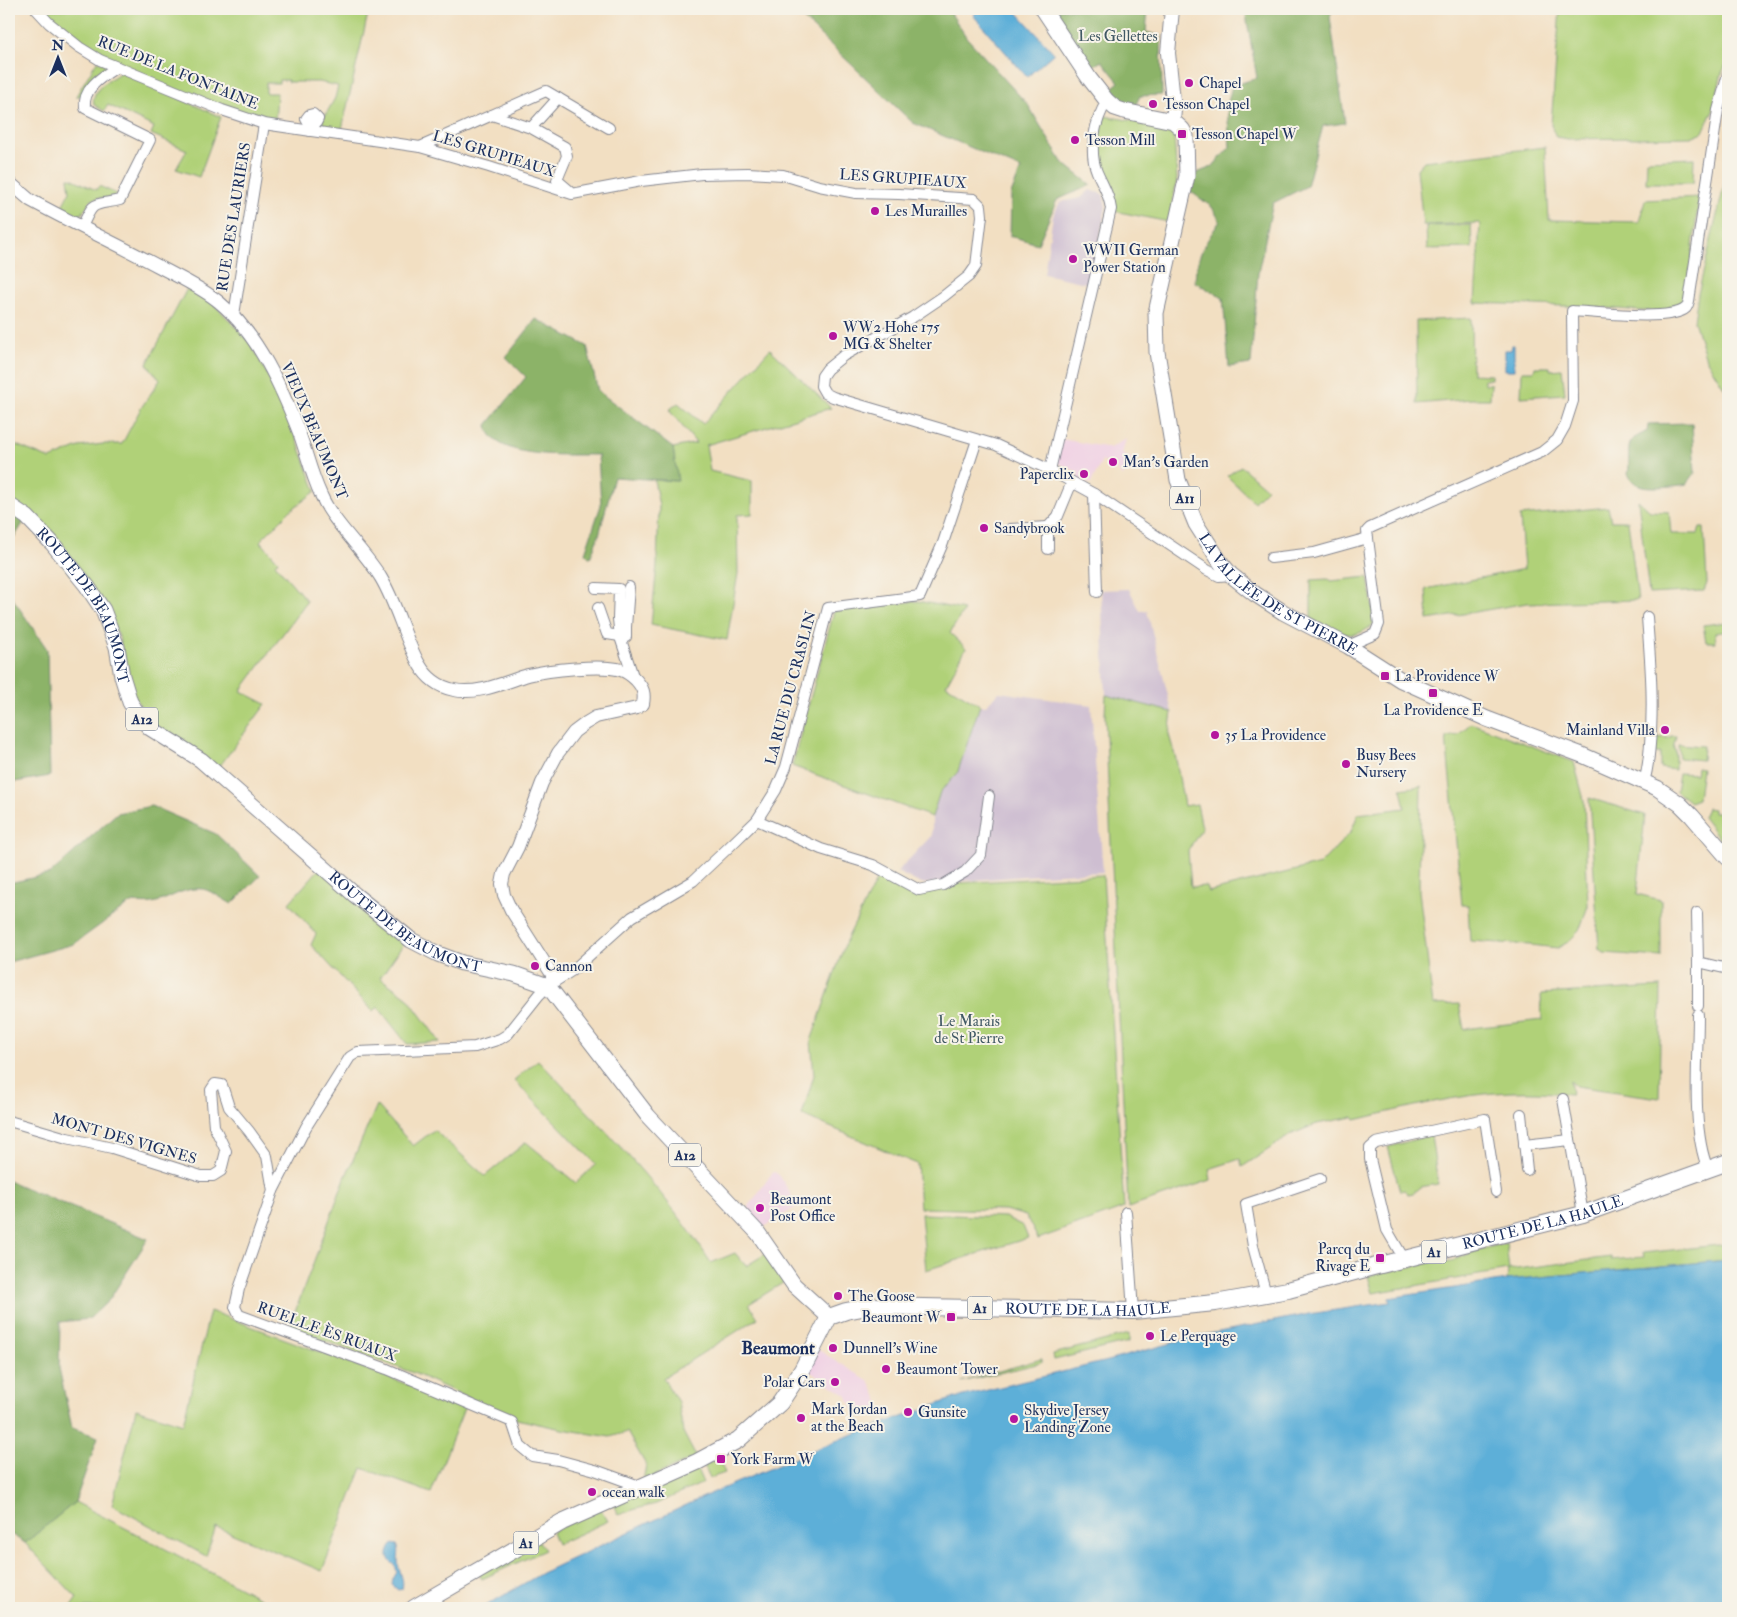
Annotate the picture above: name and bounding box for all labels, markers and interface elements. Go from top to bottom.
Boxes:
park label: Les Gellettes [1078,27,1158,46]
north arrow [32,32,82,82]
street label: RUE DE LA FONTAINE [95,32,262,114]
text: N [51,37,65,54]
place label: Chapel [1199,74,1242,94]
marker: Chapel [1183,77,1195,89]
place label: Tesson Chapel [1163,95,1250,115]
marker: Tesson Chapel [1147,98,1159,110]
place label: Tesson Chapel W [1192,125,1298,145]
street label: LES GRUPIEAUX [430,126,558,182]
marker: Tesson Chapel W [1176,128,1188,140]
place label: Tesson Mill [1085,131,1155,150]
marker: Tesson Mill [1069,134,1081,146]
street label: RUE DES LAURIERS [213,141,255,293]
street label: LES GRUPIEAUX [839,165,968,193]
place label: Les Murailles [885,202,967,221]
marker: Les Murailles [869,205,881,217]
place label: WWII German Power Station [1082,241,1179,277]
marker: WWII German Power Station [1067,253,1079,265]
place label: WW2 Hohe 175 MG & Shelter [842,318,940,354]
marker: WW2 Hohe 175 MG & Shelter [827,330,839,342]
street label: VIEUX BEAUMONT [276,359,352,503]
place label: Man's Garden [1123,453,1209,472]
marker: Man's Garden [1107,456,1119,468]
place label: Paperclix [1019,465,1074,485]
marker: Paperclix [1078,468,1090,480]
road number: A11 [1170,486,1200,509]
place label: Sandybrook [994,519,1065,538]
marker: Sandybrook [978,522,990,534]
street label: ROUTE DE BEAUMONT [32,523,133,686]
street label: LA VALLÉE DE ST PIERRE [1195,530,1362,659]
street label: LA RUE DU CRASLIN [761,608,821,767]
place label: La Providence W [1395,667,1500,686]
marker: La Providence W [1379,670,1391,682]
marker: La Providence E [1427,687,1439,699]
place label: La Providence E [1383,701,1483,720]
road number: A12 [126,708,158,731]
place label: Mainland Villa [1566,721,1656,740]
marker: Mainland Villa [1659,724,1671,736]
place label: 35 La Providence [1225,726,1326,745]
marker: 35 La Providence [1209,729,1221,741]
place label: Busy Bees Nursery [1356,746,1416,782]
marker: Busy Bees Nursery [1340,758,1352,770]
street label: ROUTE DE BEAUMONT [325,867,483,976]
place label: Cannon [545,957,593,976]
marker: Cannon [529,960,541,972]
park label: Le Marais de St Pierre [934,1012,1004,1048]
street label: MONT DES VIGNES [49,1109,199,1169]
road number: A12 [669,1144,701,1166]
place label: Beaumont Post Office [770,1190,835,1226]
street label: ROUTE DE LA HAULE [1460,1191,1626,1254]
marker: Beaumont Post Office [754,1202,766,1214]
place label: Parcq du Rivage E [1315,1240,1370,1276]
road number: A1 [1422,1240,1446,1264]
marker: Parcq du Rivage E [1374,1252,1386,1264]
place label: The Goose [848,1287,915,1306]
marker: The Goose [832,1290,844,1302]
road number: A1 [968,1296,992,1320]
street label: RUELLE ÈS RUAUX [254,1297,400,1366]
street label: ROUTE DE LA HAULE [1005,1298,1172,1321]
place label: Beaumont W [861,1308,942,1327]
marker: Beaumont W [945,1311,957,1323]
place label: Le Perquage [1160,1327,1236,1346]
marker: Le Perquage [1144,1330,1156,1342]
district label: Beaumont [741,1337,815,1360]
place label: Dunnell's Wine [843,1339,938,1358]
marker: Dunnell's Wine [827,1342,839,1354]
place label: Beaumont Tower [896,1360,998,1379]
marker: Beaumont Tower [880,1363,892,1375]
place label: Polar Cars [763,1373,825,1392]
marker: Polar Cars [829,1376,841,1388]
place label: Mark Jordan at the Beach [811,1400,888,1436]
place label: Skydive Jersey Landing Zone [1024,1401,1111,1437]
place label: Gunsite [918,1403,966,1422]
marker: Gunsite [902,1406,914,1418]
marker: Mark Jordan at the Beach [795,1412,807,1424]
marker: Skydive Jersey Landing Zone [1008,1413,1020,1425]
place label: York Farm W [731,1450,815,1469]
marker: York Farm W [715,1453,727,1465]
place label: ocean walk [602,1483,665,1502]
marker: ocean walk [586,1486,598,1498]
road number: A1 [514,1532,538,1555]

